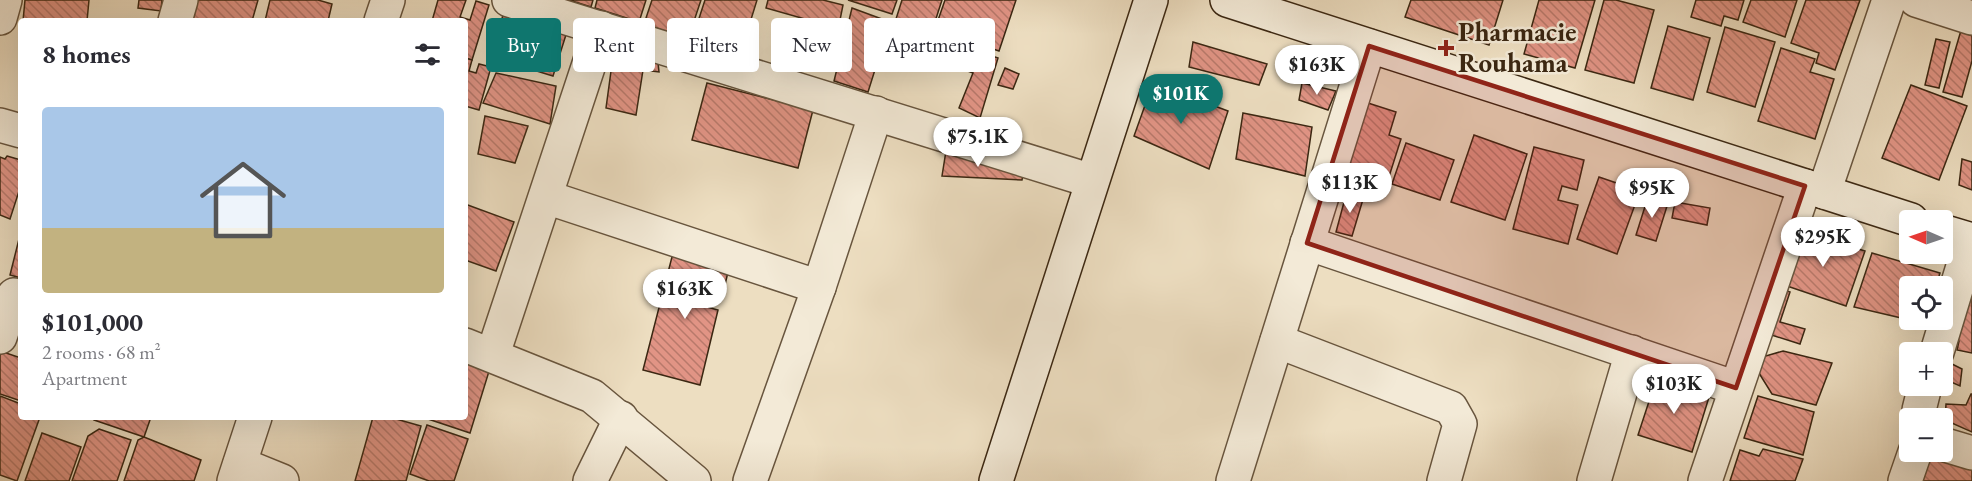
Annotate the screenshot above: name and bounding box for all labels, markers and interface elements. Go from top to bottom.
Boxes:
place label: Pharmacie Rouhama [1458,14,1576,80]
chip: Buy [486,18,561,72]
chip: Rent [573,18,655,72]
chip: Filters [667,18,759,72]
chip: New [771,18,852,72]
chip: Apartment [864,18,995,72]
text: 8 homes [42,37,131,71]
icon: filters [411,38,444,71]
marker: Pharmacie Rouhama [1439,41,1453,55]
pin: $163K [1275,45,1359,96]
text: $163K [1289,51,1345,77]
pin: $101K [1139,74,1223,125]
text: $101K [1153,80,1209,106]
pin: $75.1K [929,117,1027,168]
text: $75.1K [947,123,1009,149]
icon: home [189,146,297,254]
pin: $113K [1308,163,1392,214]
pin: $95K [1616,168,1688,219]
text: $113K [1322,169,1378,195]
text: $95K [1629,174,1675,200]
north arrow [1899,210,1953,264]
map controls [1899,210,1953,462]
pin: $295K [1781,217,1865,268]
text: $295K [1795,223,1851,249]
pin: $163K [643,269,727,320]
text: $163K [657,275,713,301]
button: locate [1899,276,1953,330]
text: $101,000 [42,305,143,339]
text: 2 rooms · 68 m² [42,339,161,365]
button: + [1899,342,1953,396]
pin: $103K [1632,364,1716,415]
text: Apartment [42,365,127,391]
text: $103K [1646,370,1702,396]
button: − [1899,408,1953,462]

